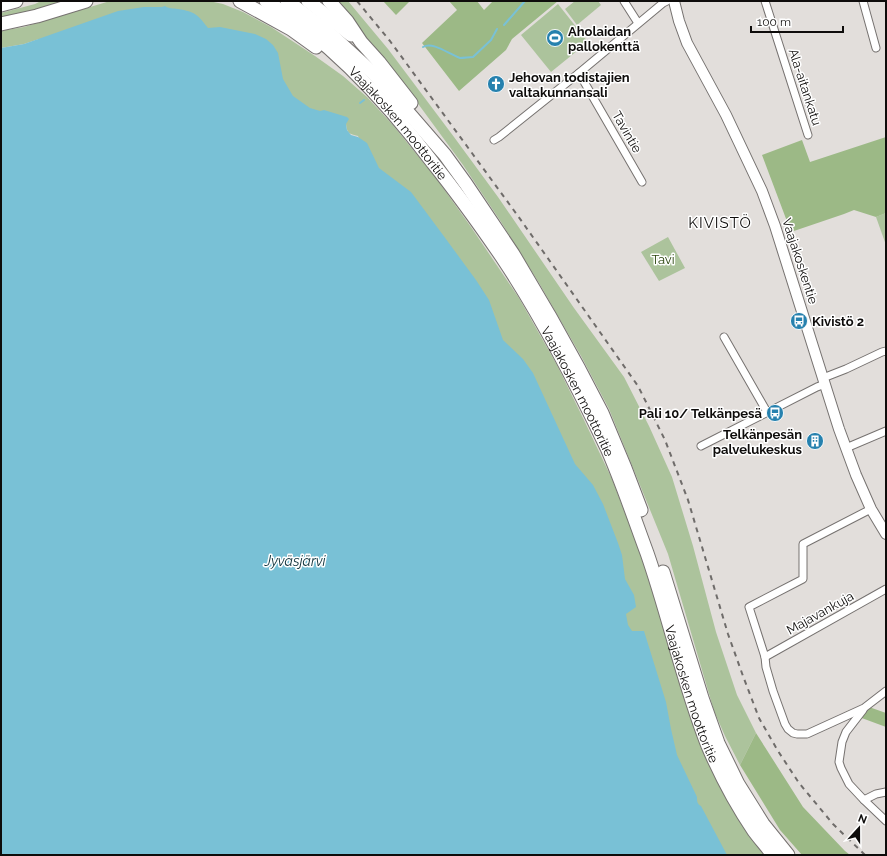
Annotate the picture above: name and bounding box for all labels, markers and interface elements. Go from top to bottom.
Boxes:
scale bar [751,8,843,34]
text: 100 m [757,15,791,29]
place label: Aholaidan pallokenttä [568,24,640,54]
sports icon: Aholaidan pallokenttä [545,28,565,48]
street label: Ala-aitankatu [786,47,824,127]
street label: Vaajakosken moottoritie [346,63,451,183]
place label: Jehovan todistajien valtakunnansali [509,70,630,100]
church icon: Jehovan todistajien valtakunnansali [486,74,506,94]
street label: Tavintie [609,109,645,156]
district label: KIVISTÖ [688,213,752,232]
street label: Vaajakoskentie [779,216,821,306]
park label: Tavi [651,252,675,267]
bus stop icon: Kivistö 2 [789,311,809,331]
place label: Kivistö 2 [812,314,864,329]
street label: Vaajakosken moottoritie [538,324,617,459]
bus stop icon: Pali 10/ Telkänpesä [765,403,785,423]
place label: Pali 10/ Telkänpesä [639,406,763,421]
place label: Telkänpesän palvelukeskus [713,427,803,457]
building icon: Telkänpesän palvelukeskus [805,431,825,451]
water label: Jyväsjärvi [263,553,327,569]
street label: Majavankuja [784,588,856,638]
street label: Vaajakosken moottoritie [662,623,722,765]
north arrow [839,808,879,848]
text: N [856,812,869,827]

